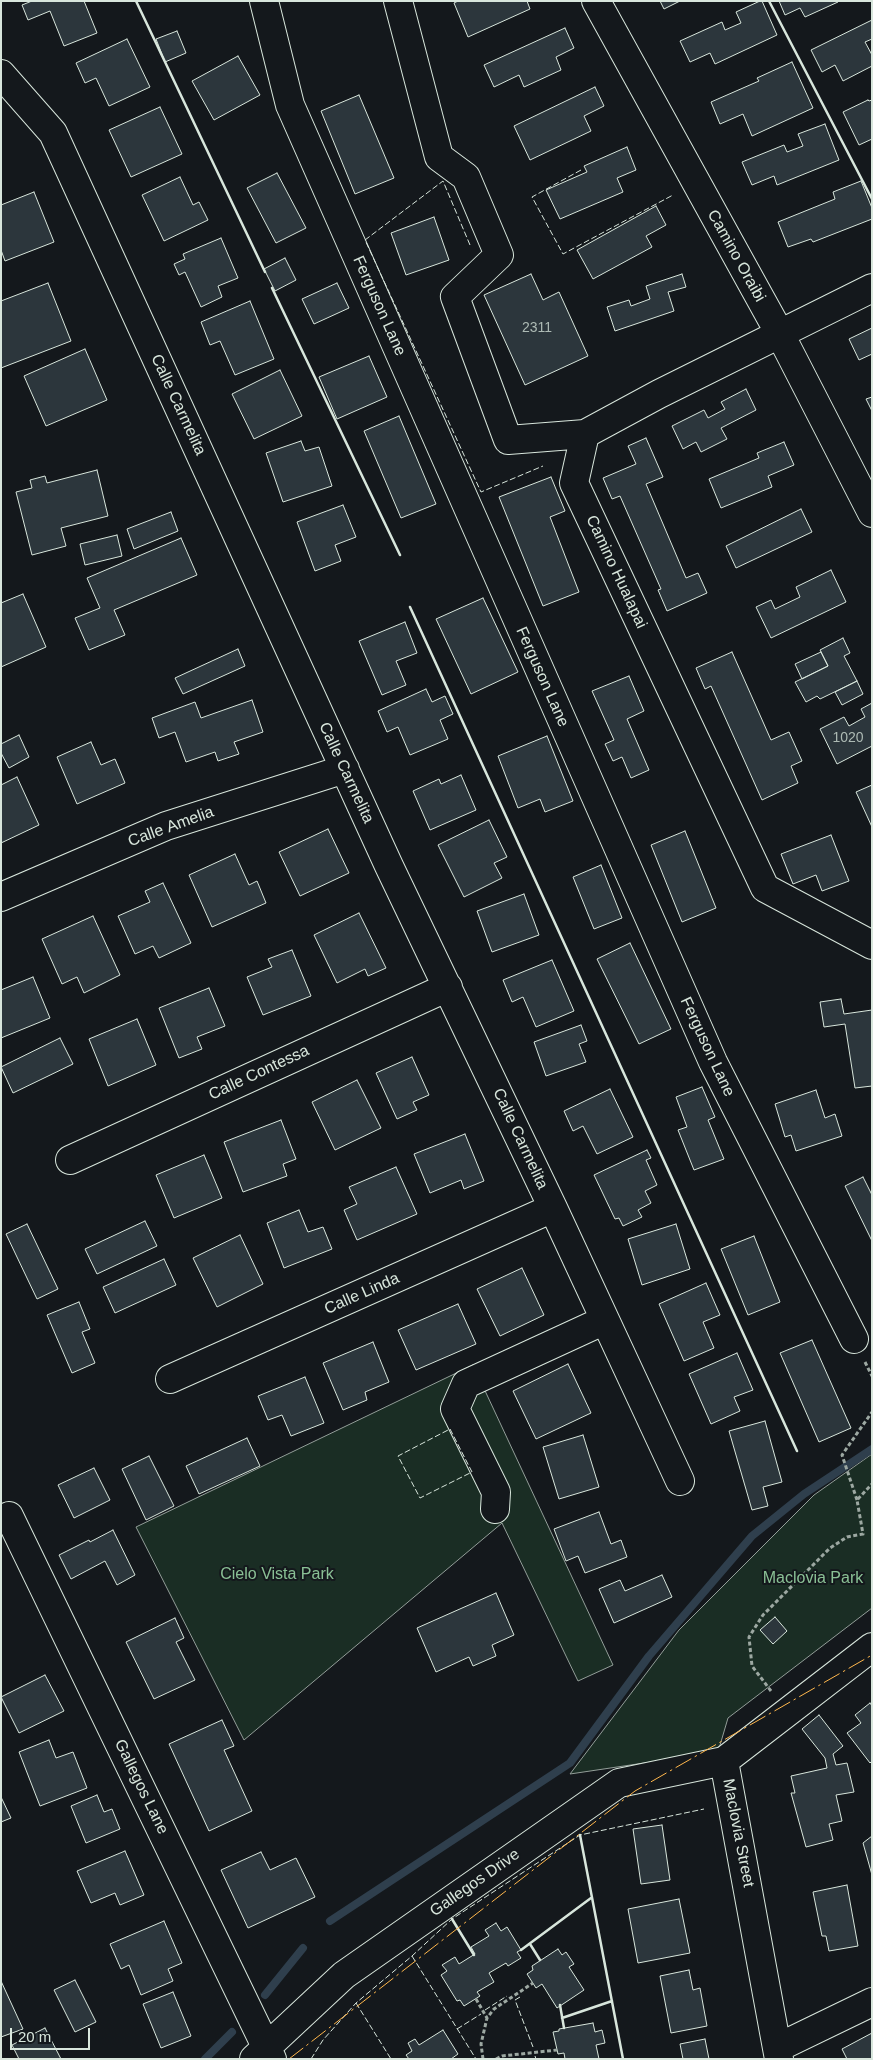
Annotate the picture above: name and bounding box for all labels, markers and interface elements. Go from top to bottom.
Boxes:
street label: Camino Oraibi [703,207,769,305]
street label: Ferguson Lane [348,253,410,359]
house number: 2311 [522,320,552,336]
street label: Calle Carmelita [146,351,210,459]
street label: Camino Hualapai [581,512,651,632]
street label: Ferguson Lane [511,624,573,730]
street label: Calle Carmelita [314,719,378,827]
house number: 1020 [832,730,864,746]
street label: Calle Amelia [126,803,216,851]
street label: Ferguson Lane [676,994,738,1100]
street label: Calle Contessa [206,1041,312,1105]
street label: Calle Carmelita [488,1085,552,1193]
street label: Calle Linda [322,1269,402,1319]
park label: Cielo Vista Park [220,1565,334,1585]
park label: Maclovia Park [763,1569,863,1589]
street label: Gallegos Lane [110,1736,172,1838]
street label: Maclovia Street [718,1777,758,1889]
street label: Gallegos Drive [427,1845,523,1921]
scale bar [12,2018,92,2050]
text: 20 m [18,2028,51,2045]

